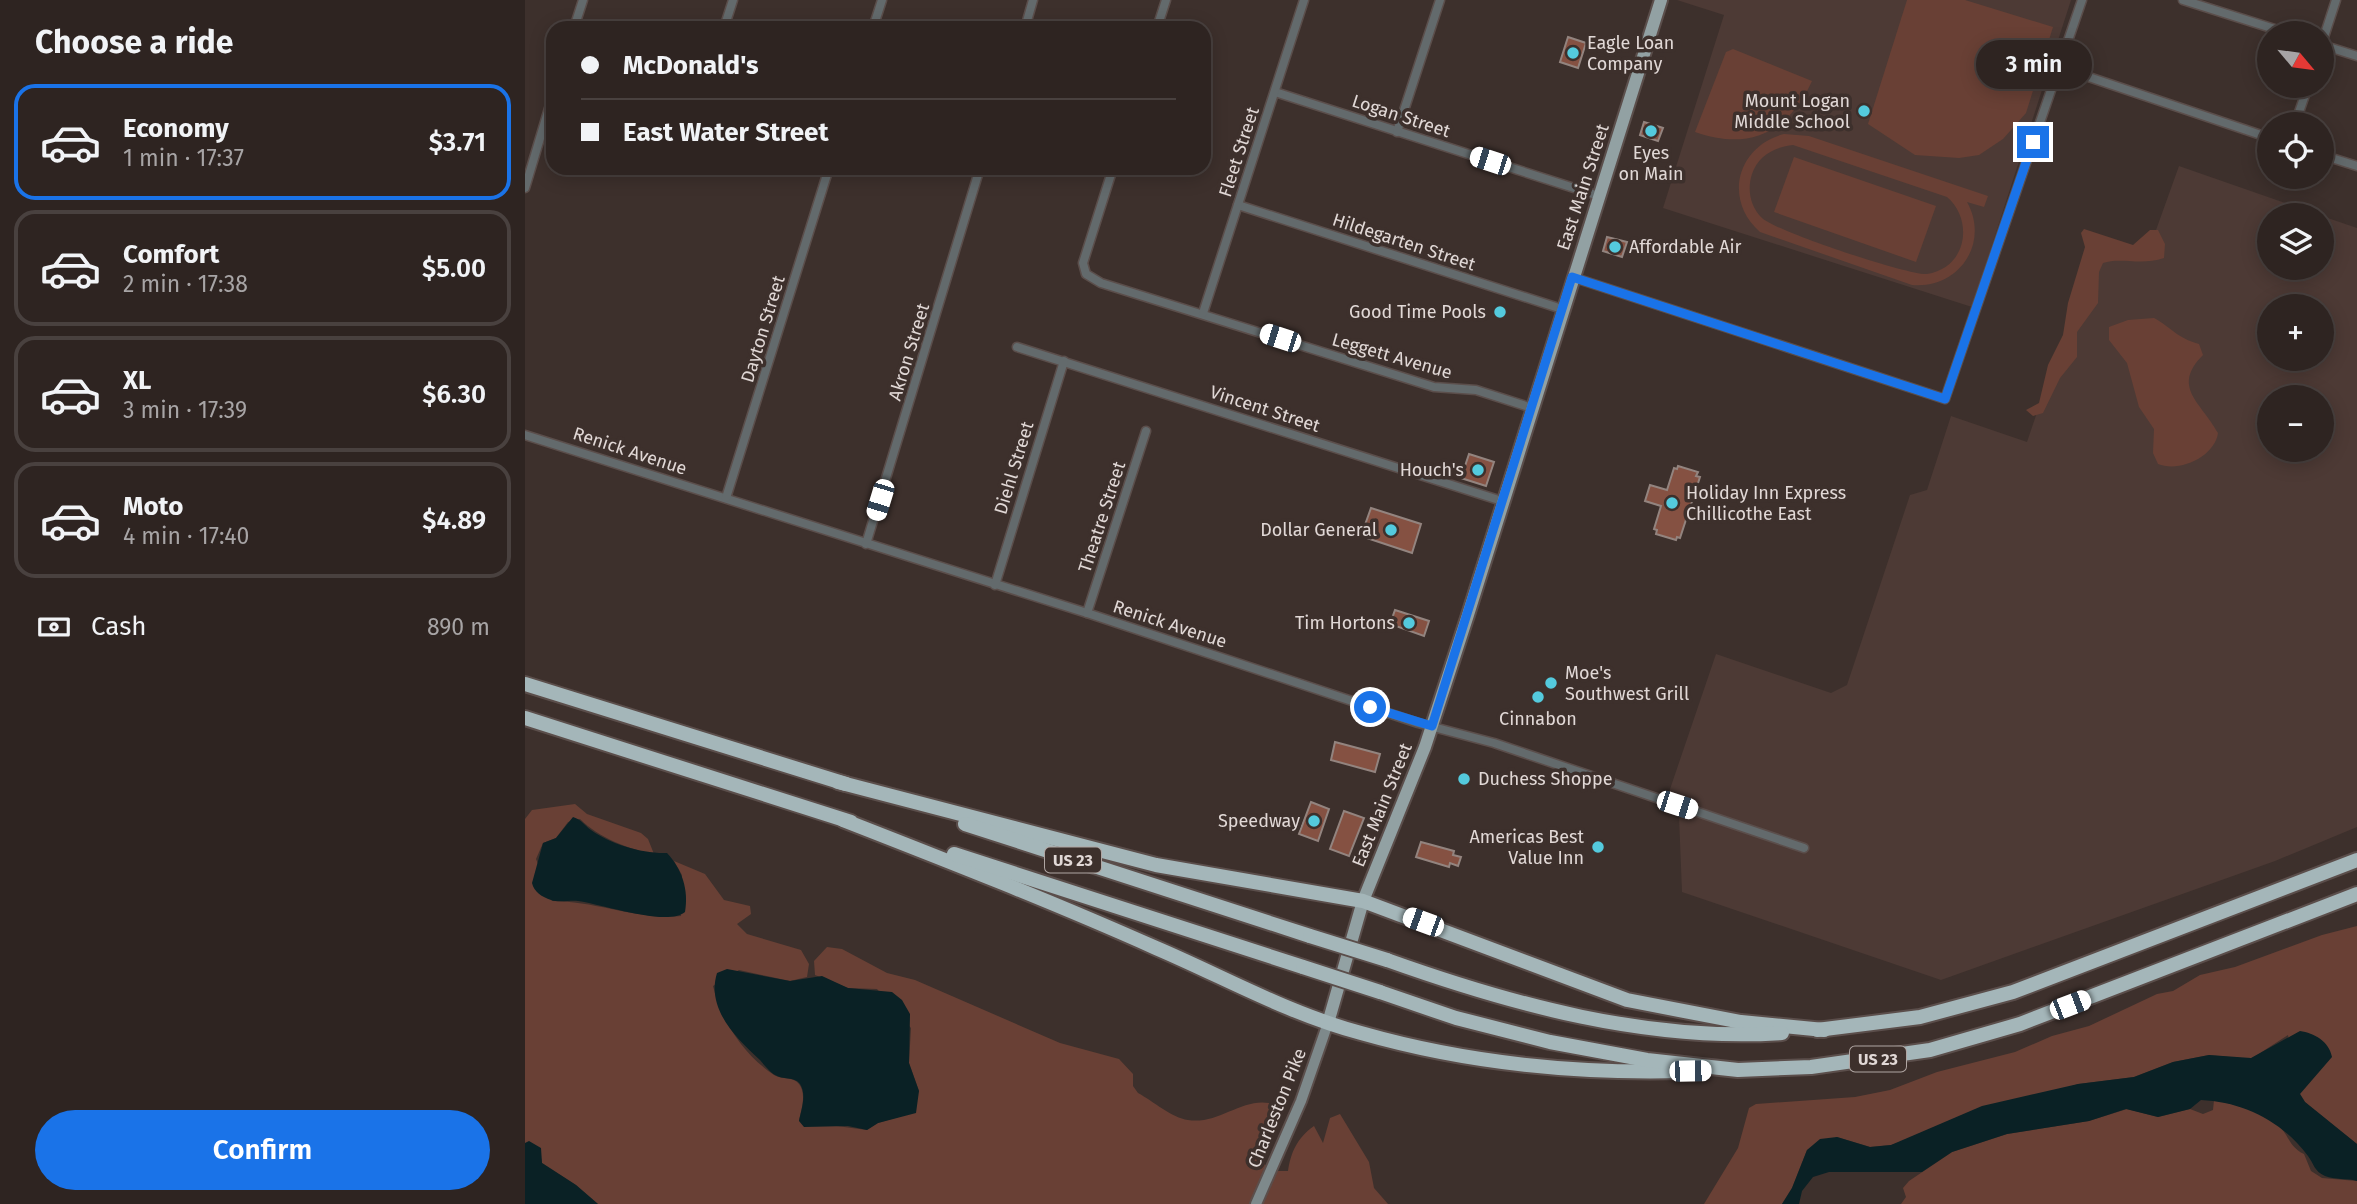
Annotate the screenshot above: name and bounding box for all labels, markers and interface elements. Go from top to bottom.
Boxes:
north arrow [2257,21,2335,98]
map controls [2257,21,2334,462]
text: Choose a ride [35,23,233,61]
place label: Eagle Loan Company [1587,32,1674,75]
callout: 3 min [1975,40,2091,90]
marker: Eagle Loan Company [1565,45,1581,61]
text: McDonald's [623,50,759,81]
text: 3 min [2006,50,2062,78]
street label: Logan Street [1349,90,1453,142]
place label: Mount Logan Middle School [1734,90,1850,133]
marker: Mount Logan Middle School [1856,103,1872,119]
street label: Fleet Street [1214,104,1264,200]
icon: car [39,111,102,174]
button: locate [2257,112,2334,189]
text: Economy [123,113,229,144]
text: East Water Street [623,117,828,148]
street label: East Main Street [1552,120,1614,253]
marker: Eyes on Main [1643,123,1659,139]
route end [2017,126,2049,158]
text: $3.71 [429,127,486,158]
place label: Eyes on Main [1618,142,1684,185]
text: 1 min · 17:37 [123,144,244,172]
car [1467,145,1514,177]
button: layers [2257,203,2334,280]
street label: Hildegarten Street [1330,209,1479,276]
place label: Affordable Air [1629,236,1742,258]
icon: car [39,237,102,300]
text: Comfort [123,239,219,270]
marker: Affordable Air [1607,239,1623,255]
text: $5.00 [422,253,486,284]
text: 2 min · 17:38 [123,270,248,298]
street label: Dayton Street [736,272,790,385]
button: + [2257,294,2334,371]
street label: Akron Street [884,300,934,403]
place label: Good Time Pools [1349,301,1486,323]
marker: Good Time Pools [1492,304,1508,320]
car [1257,322,1304,354]
street label: Leggett Avenue [1329,328,1455,384]
icon: car [39,363,102,426]
text: XL [123,365,151,396]
text: $6.30 [422,379,486,410]
street label: Vincent Street [1207,381,1323,437]
button: − [2257,385,2334,462]
text: 3 min · 17:39 [123,396,247,424]
street label: Diehl Street [989,418,1039,517]
street label: Renick Avenue [570,422,690,480]
street label: Theatre Street [1074,458,1130,575]
place label: Houch's [1400,459,1464,481]
marker: Houch's [1470,462,1486,478]
car [864,477,897,523]
place label: Holiday Inn Express Chillicothe East [1686,482,1846,525]
icon: car [39,489,102,552]
text: Moto [123,491,183,522]
marker: Holiday Inn Express Chillicothe East [1664,495,1680,511]
text: $4.89 [422,505,486,536]
place label: Dollar General [1260,519,1377,541]
text: 4 min · 17:40 [123,522,249,550]
marker: Dollar General [1383,522,1399,538]
street label: Renick Avenue [1110,595,1230,653]
icon: cash [35,608,73,646]
text: Cash [91,611,147,642]
place label: Tim Hortons [1295,612,1395,634]
text: 890 m [427,613,490,641]
marker: Tim Hortons [1401,615,1417,631]
place label: Moe's Southwest Grill [1565,662,1689,705]
marker: Moe's Southwest Grill [1543,675,1559,691]
marker: Cinnabon [1530,689,1546,705]
route start [1354,691,1386,723]
place label: Cinnabon [1499,708,1577,730]
street label: East Main Street [1347,739,1417,870]
place label: Duchess Shoppe [1478,768,1613,790]
marker: Duchess Shoppe [1456,771,1472,787]
car [1654,789,1701,821]
place label: Speedway [1218,810,1300,832]
marker: Speedway [1306,813,1322,829]
place label: Americas Best Value Inn [1470,826,1584,869]
marker: Americas Best Value Inn [1590,839,1606,855]
road number: US 23 [1045,848,1101,873]
car [1400,905,1447,939]
car [2047,988,2094,1022]
street label: Charleston Pike [1243,1045,1311,1171]
road number: US 23 [1850,1046,1906,1072]
car [1669,1060,1712,1082]
button: Confirm [35,1110,490,1190]

